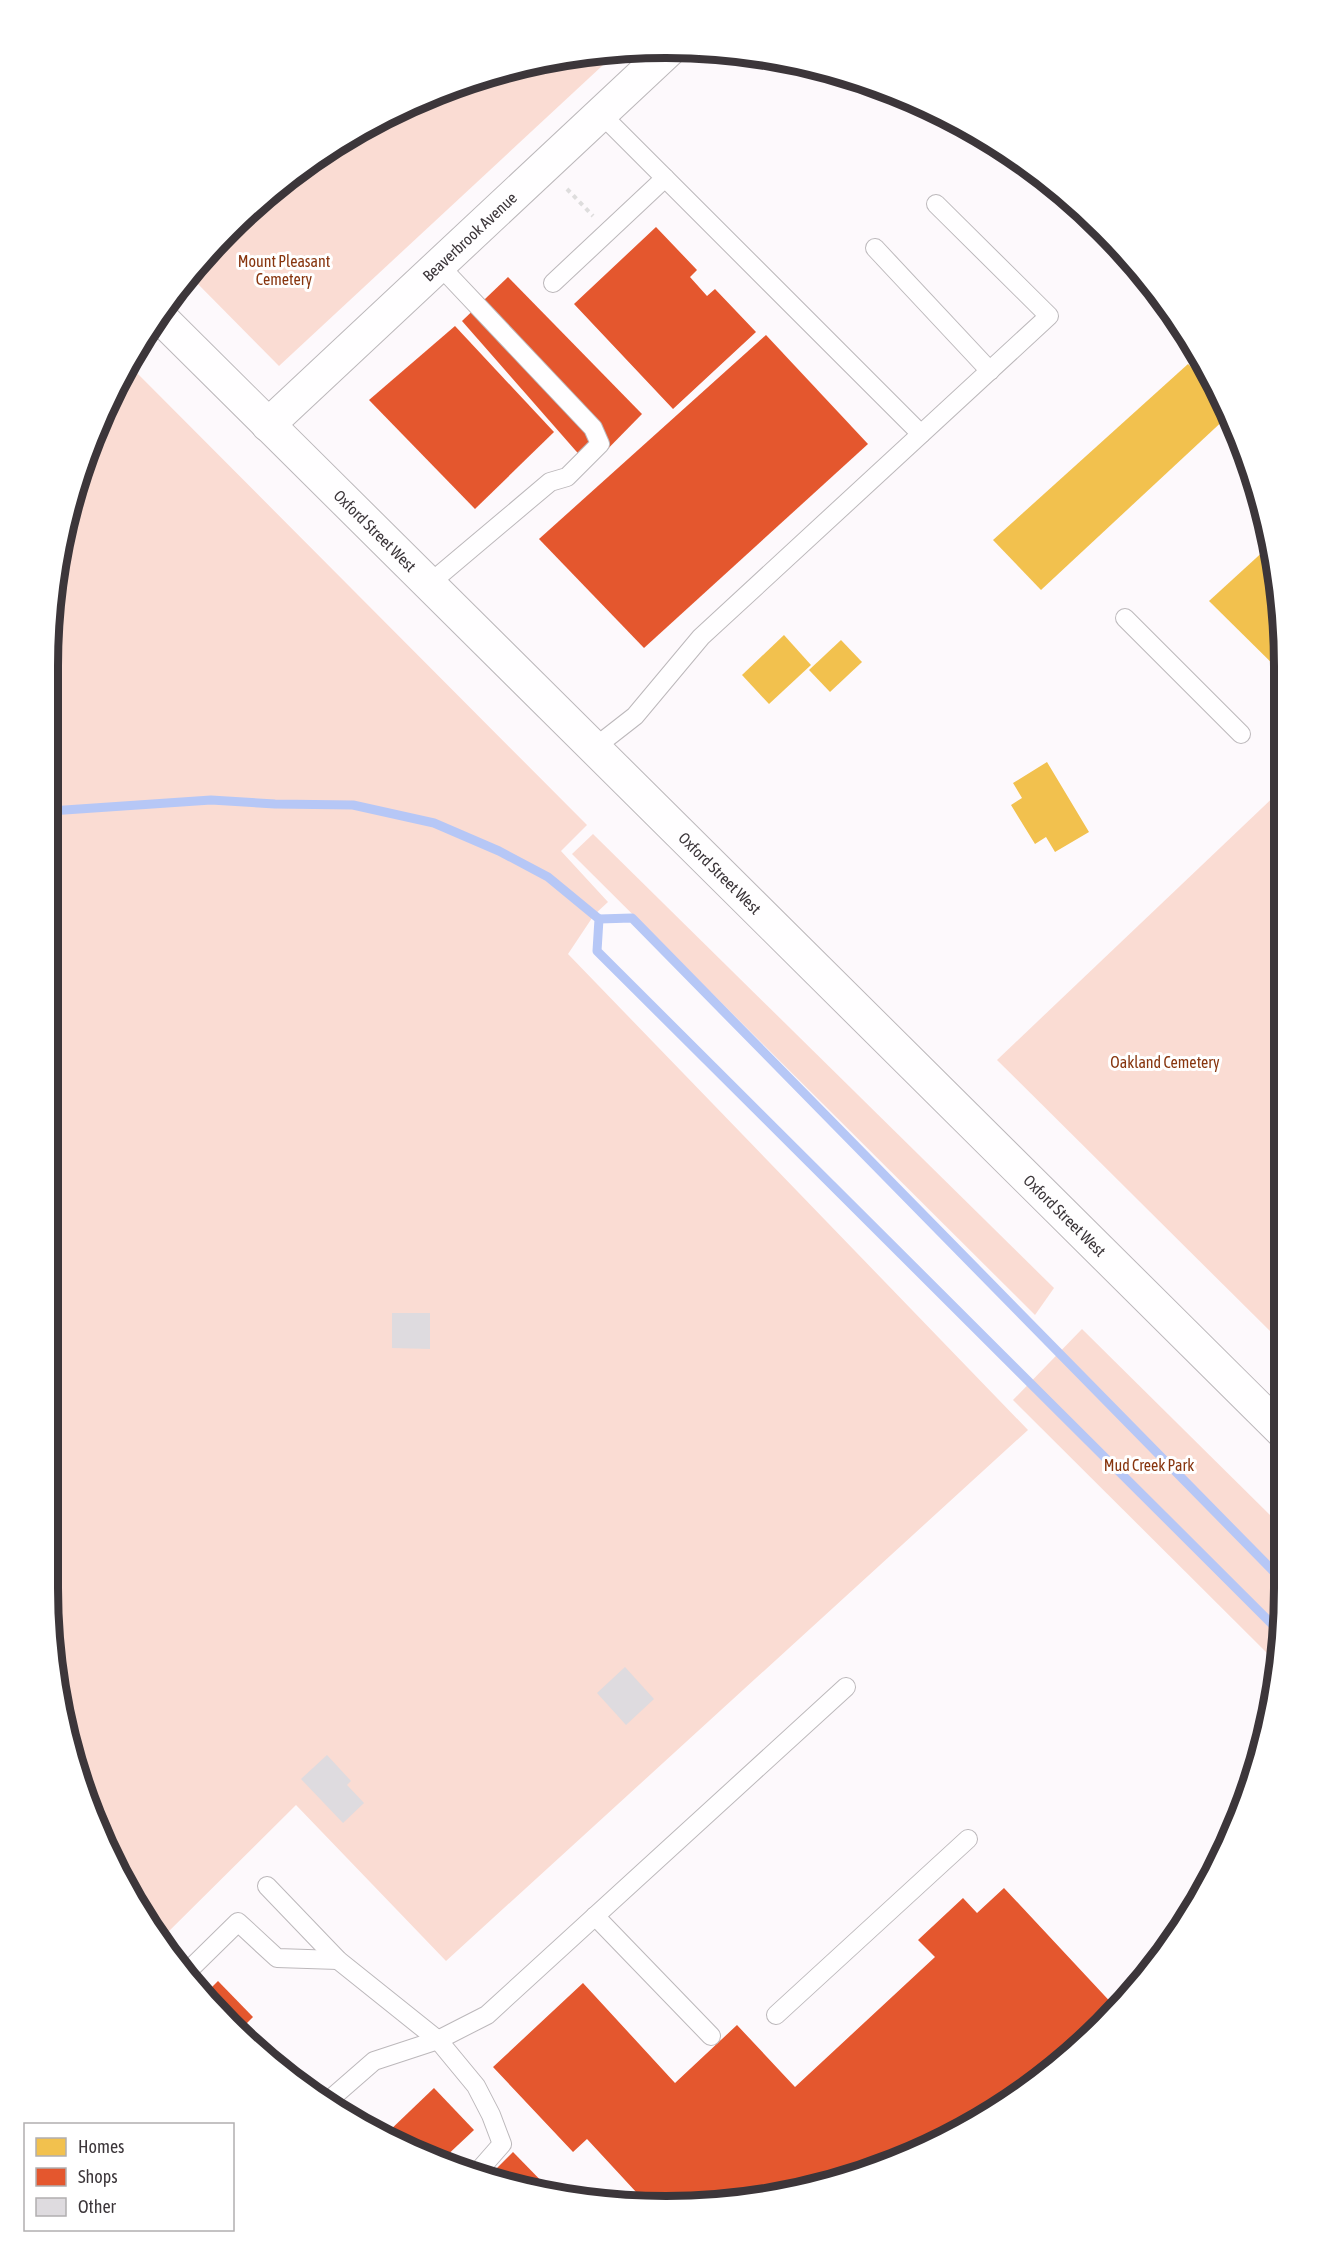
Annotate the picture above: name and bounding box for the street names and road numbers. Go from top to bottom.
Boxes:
street label: Beaverbrook Avenue [419,188,520,285]
street label: Oxford Street West [330,486,420,575]
street label: Oxford Street West [675,828,765,918]
street label: Oxford Street West [1020,1171,1110,1260]

